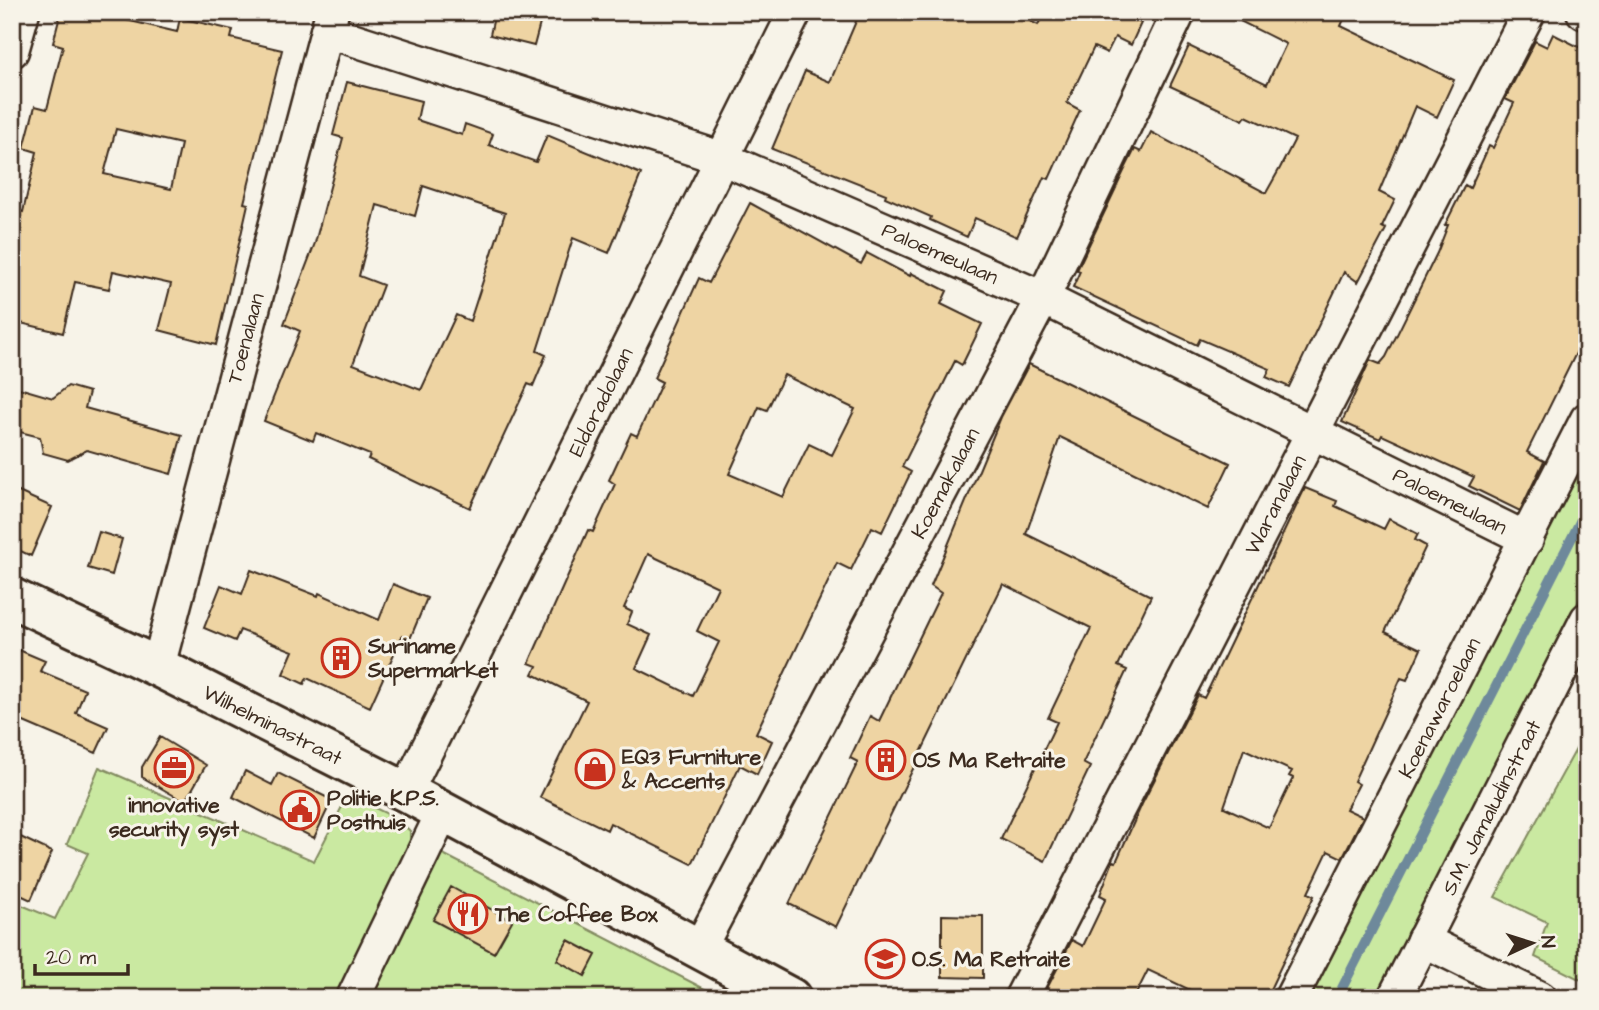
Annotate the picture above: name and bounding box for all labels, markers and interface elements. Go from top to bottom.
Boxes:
street label: Paloemeulaan [878,215,1003,291]
street label: Toenalaan [219,290,271,387]
street label: Eldoradolaan [561,342,640,461]
street label: Koemakalaan [904,422,986,544]
street label: Waranalaan [1237,450,1313,560]
street label: Paloemeulaan [1388,460,1512,541]
place label: Suriname Supermarket [367,632,499,686]
street label: Koenawaroelaan [1391,632,1488,783]
building icon: Suriname Supermarket [320,637,362,679]
street label: Wilhelminastraat [198,678,348,772]
street label: S.M. Jamaludinstraat [1434,714,1548,900]
building icon: OS Ma Retraite [865,739,907,781]
place label: EQ3 Furniture & Accents [621,743,762,796]
place label: OS Ma Retraite [913,746,1066,775]
office icon: innovative security syst [153,747,195,789]
shop icon: EQ3 Furniture & Accents [574,748,616,790]
place label: Politie K.P.S. Posthuis [327,784,439,837]
public building icon: Politie K.P.S. Posthuis [279,789,321,831]
place label: innovative security syst [109,791,240,847]
restaurant icon: The Coffee Box [447,893,489,935]
place label: The Coffee Box [494,900,659,929]
north arrow [1498,908,1568,978]
scale bar [35,933,128,977]
text: N [1534,935,1561,949]
school or university icon: O.S. Ma Retraite [864,938,906,980]
text: 20 m [46,943,97,972]
place label: O.S. Ma Retraite [912,945,1071,974]

